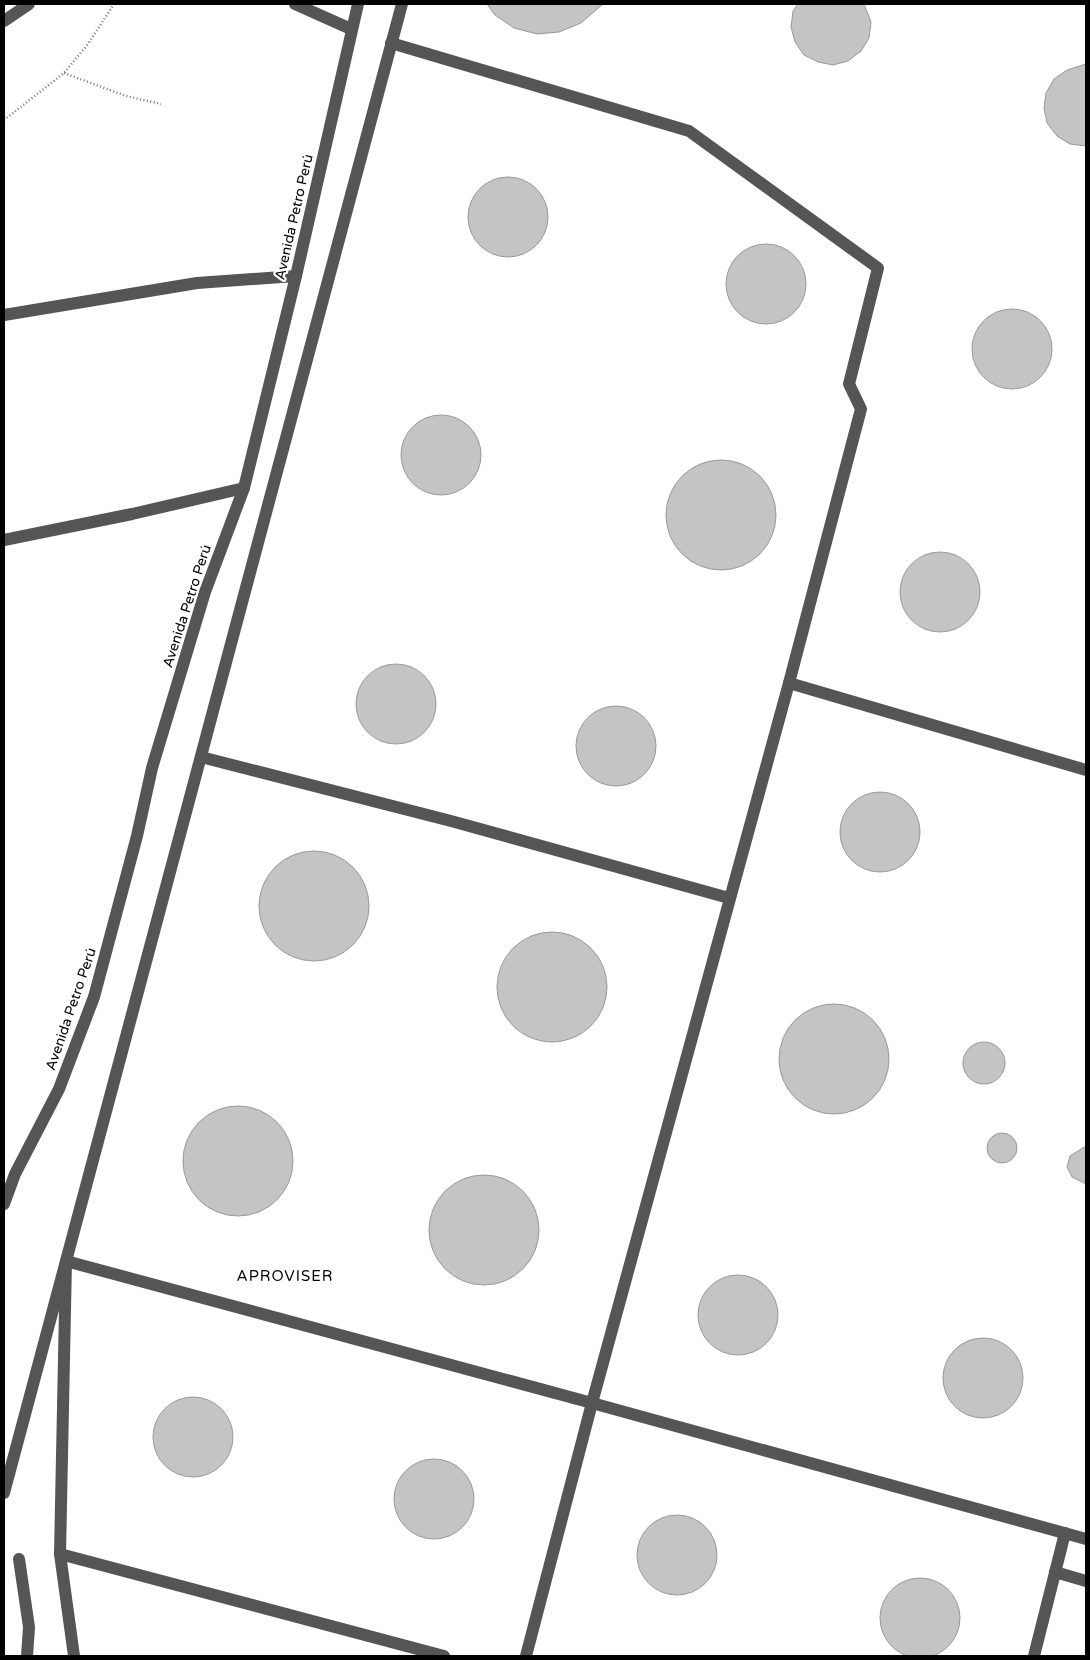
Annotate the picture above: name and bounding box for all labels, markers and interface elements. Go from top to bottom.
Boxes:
street label: Avenida Petro Perú [271,153,317,281]
street label: Avenida Petro Perú [159,542,215,670]
street label: Avenida Petro Perú [42,946,100,1072]
district label: APROVISER [236,1267,334,1285]

